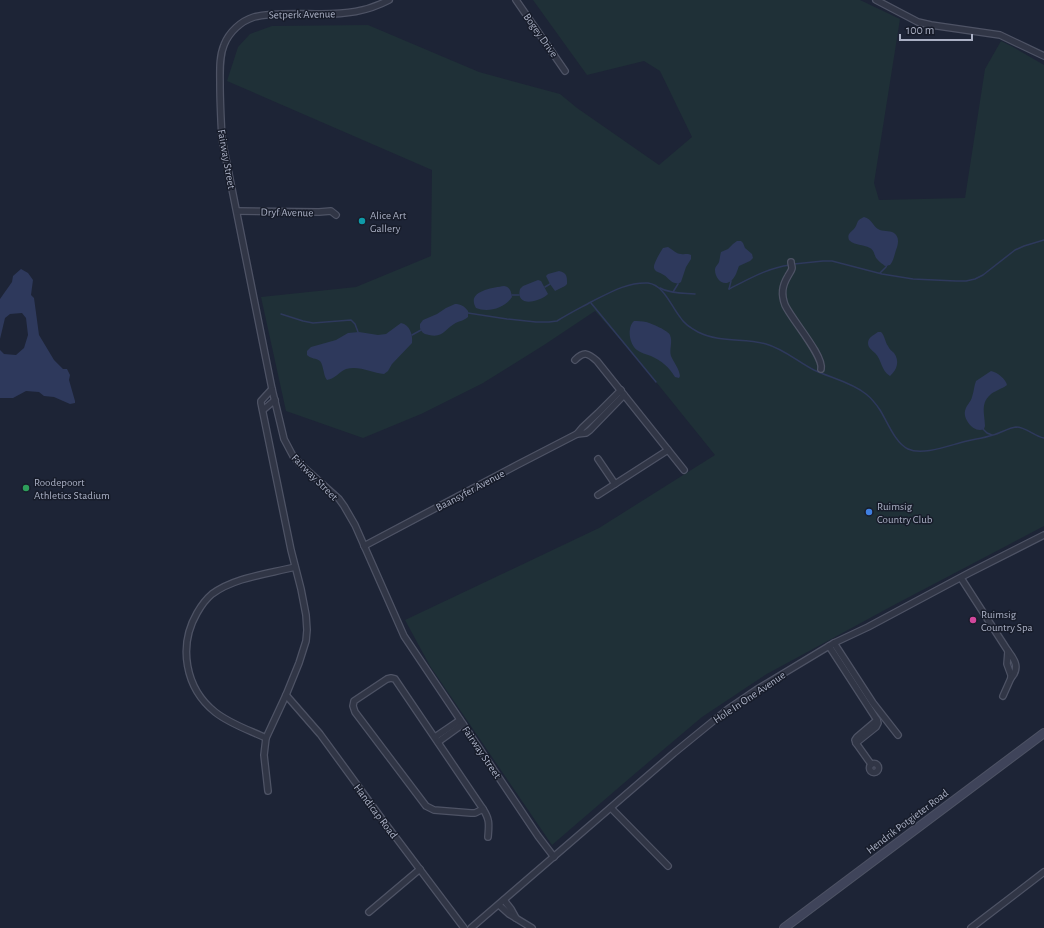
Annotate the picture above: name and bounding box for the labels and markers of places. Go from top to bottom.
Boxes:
place label: Alice Art Gallery [370,210,407,234]
marker: Alice Art Gallery [357,216,367,226]
place label: Roodepoort Athletics Stadium [34,477,110,501]
marker: Roodepoort Athletics Stadium [21,483,31,493]
place label: Ruimsig Country Club [877,501,933,525]
marker: Ruimsig Country Club [864,507,874,517]
place label: Ruimsig Country Spa [981,609,1033,633]
marker: Ruimsig Country Spa [968,615,978,625]

